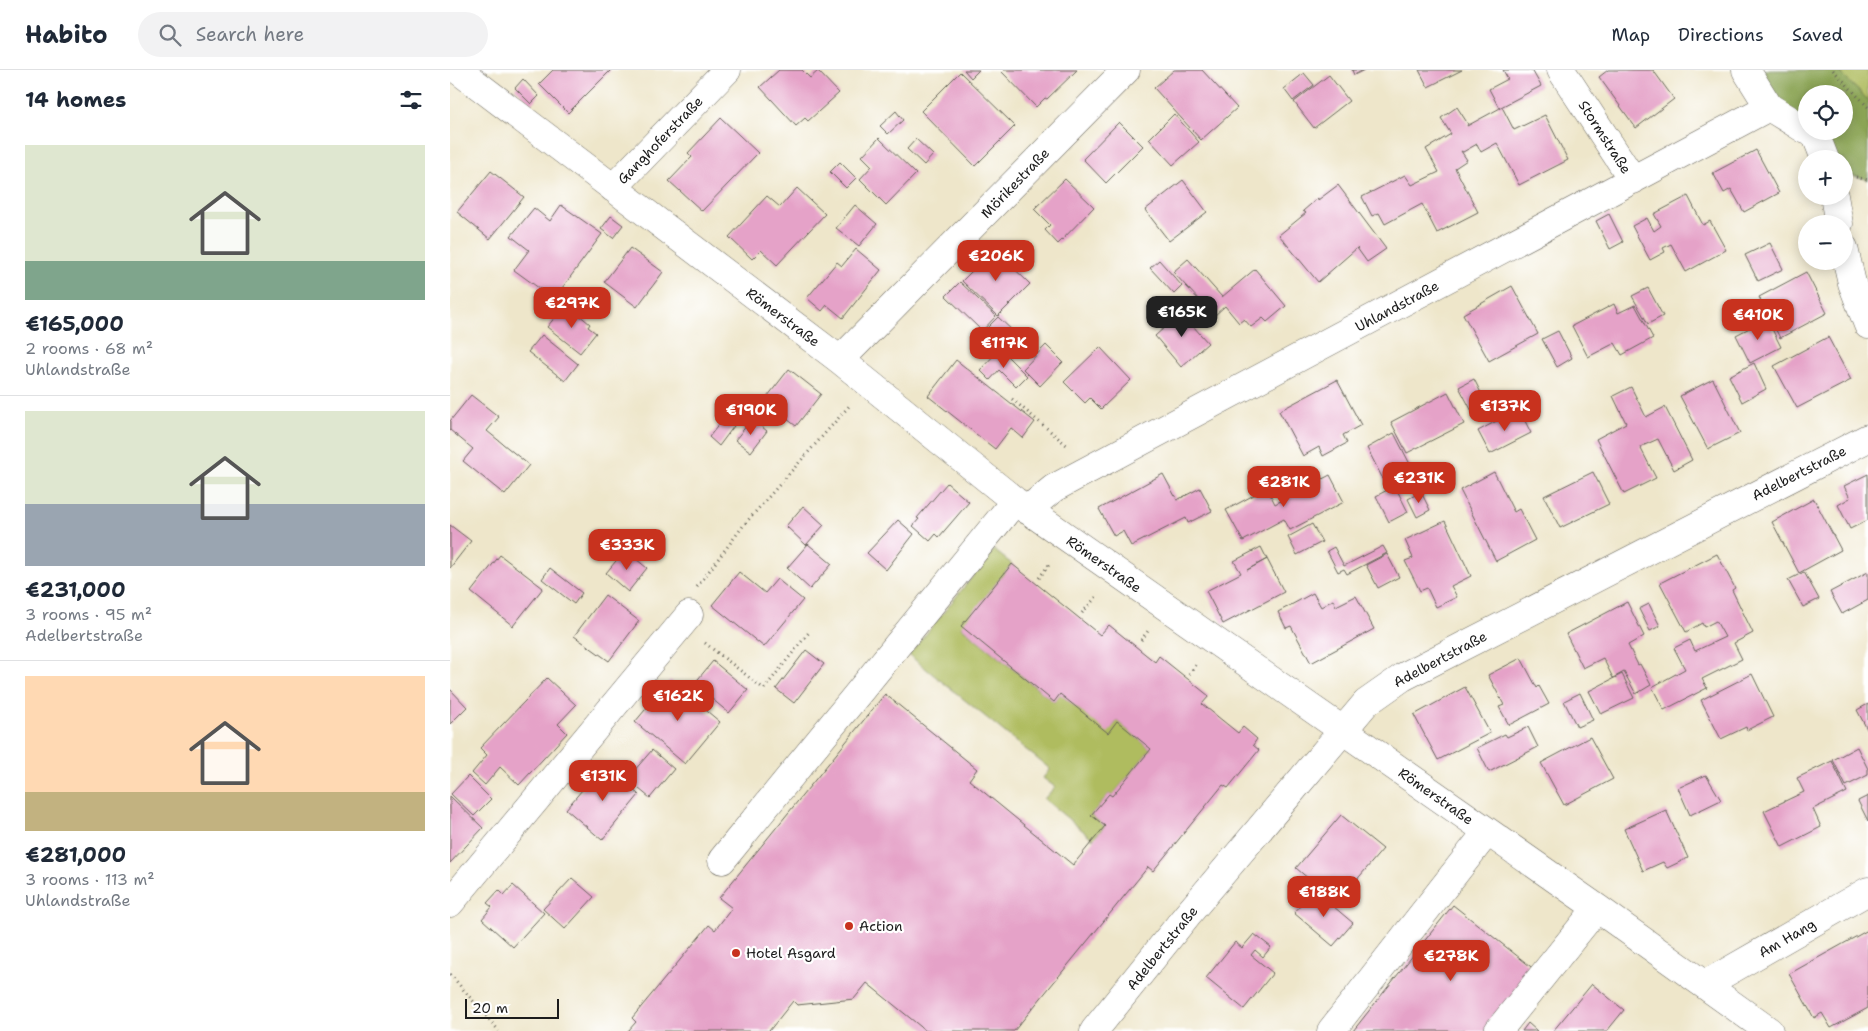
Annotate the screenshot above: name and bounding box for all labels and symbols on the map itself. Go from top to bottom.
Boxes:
street label: Ganghoferstraße [613,92,707,188]
street label: Stormstraße [1575,97,1635,177]
street label: Mörikestraße [977,144,1053,222]
pin: €206K [961,240,1031,282]
street label: Uhlandstraße [1352,276,1442,336]
street label: Römerstraße [743,283,823,351]
pin: €297K [537,286,607,329]
pin: €165K [1147,296,1217,338]
pin: €410K [1723,298,1793,341]
pin: €117K [969,326,1039,369]
pin: €137K [1470,390,1540,432]
pin: €190K [716,394,786,436]
street label: Adelbertstraße [1749,442,1849,504]
pin: €231K [1384,462,1454,504]
pin: €281K [1249,466,1319,508]
pin: €333K [592,528,662,571]
street label: Römerstraße [1063,531,1145,597]
street label: Adelbertstraße [1390,627,1490,691]
pin: €162K [643,680,713,722]
pin: €131K [568,760,638,802]
street label: Römerstraße [1395,763,1477,829]
pin: €188K [1289,876,1359,918]
street label: Adelbertstraße [1123,902,1202,994]
street label: Am Hang [1755,915,1819,961]
place label: Action [859,917,903,935]
marker: Action [843,920,855,932]
pin: €278K [1416,940,1486,982]
place label: Hotel Asgard [746,944,836,962]
marker: Hotel Asgard [730,947,742,959]
scale bar [465,996,559,1019]

